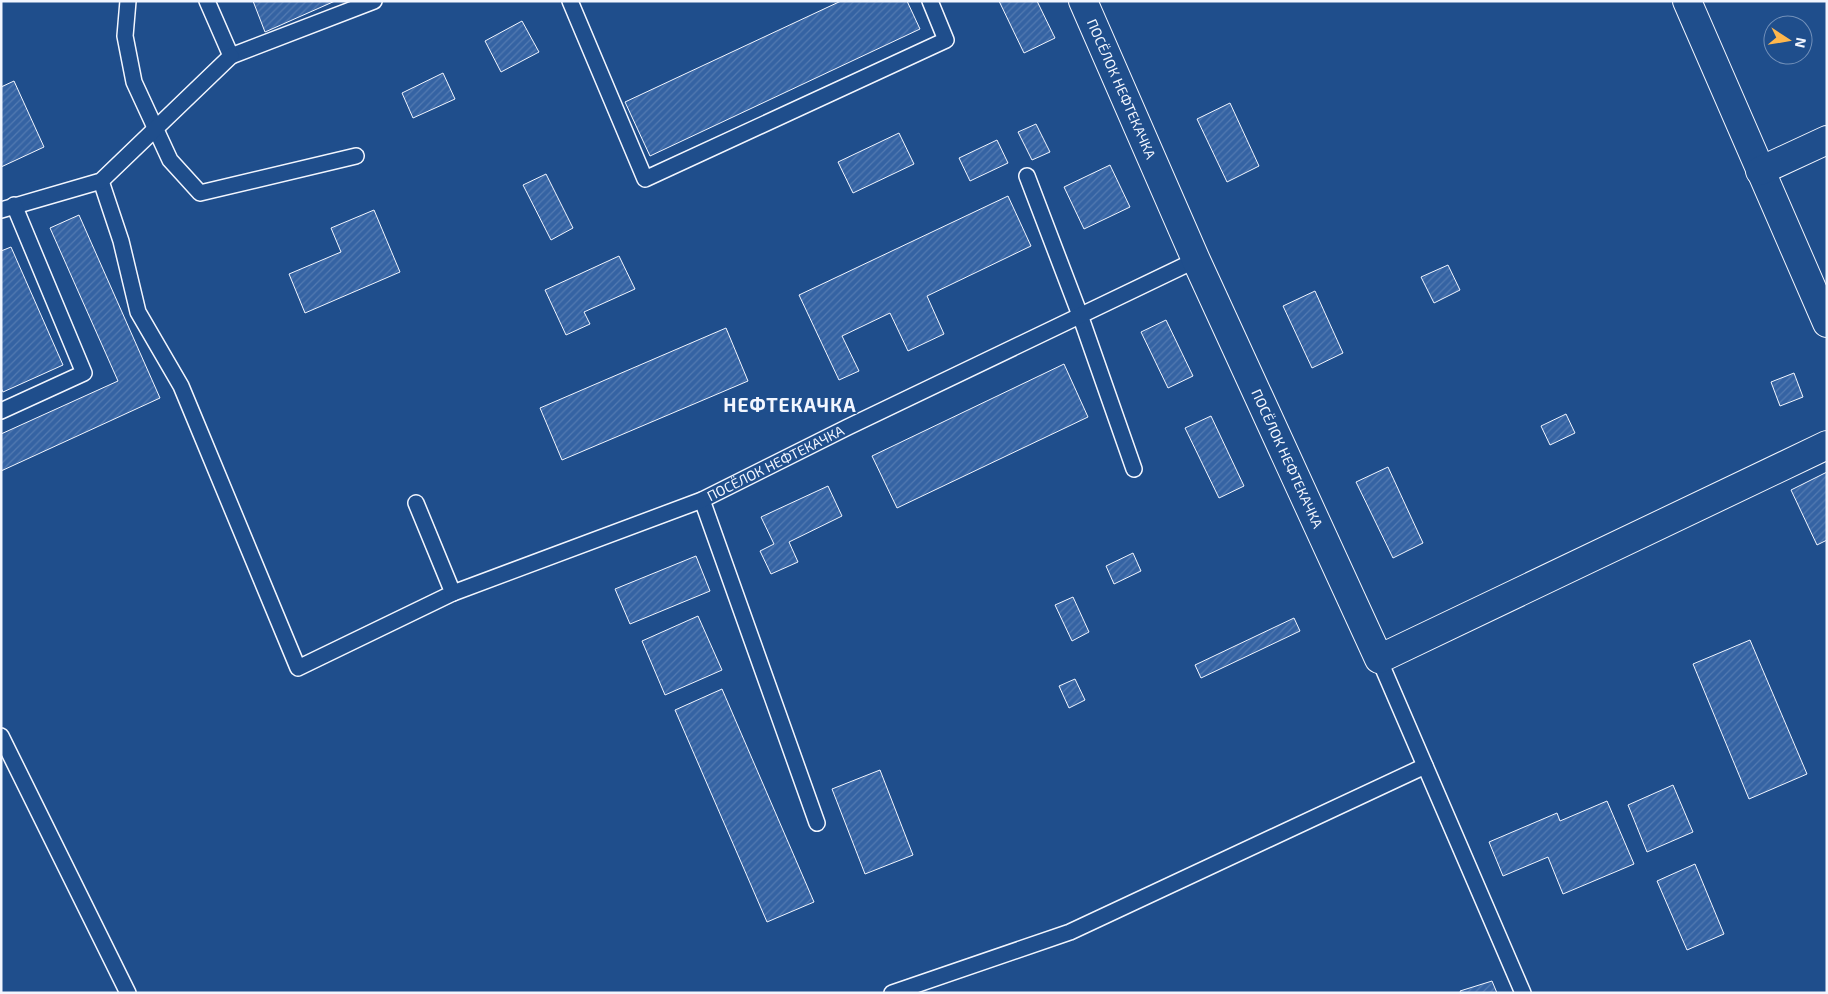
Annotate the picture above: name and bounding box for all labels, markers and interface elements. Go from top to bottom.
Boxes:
north arrow [1763,15,1813,65]
street label: ПОСЁЛОК НЕФТЕКАЧКА [1084,16,1160,162]
text: N [1792,36,1811,50]
street label: ПОСЁЛОК НЕФТЕКАЧКА [1248,386,1327,531]
district label: НЕФТЕКАЧКА [723,393,857,416]
street label: ПОСЁЛОК НЕФТЕКАЧКА [704,421,847,504]

